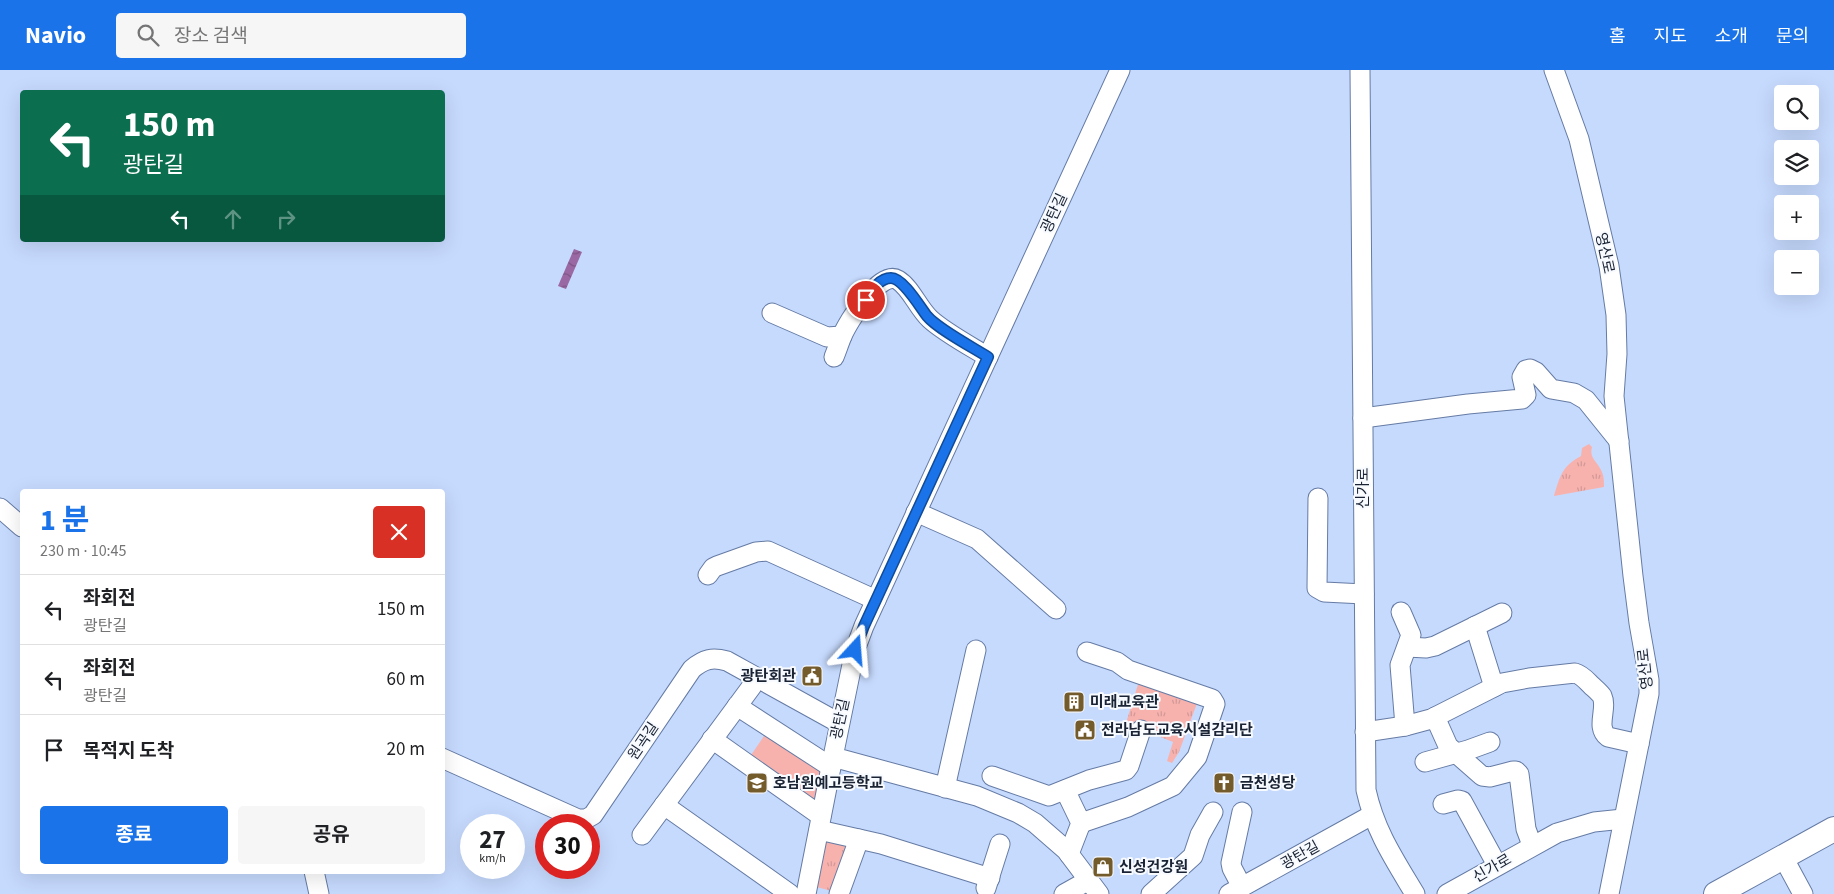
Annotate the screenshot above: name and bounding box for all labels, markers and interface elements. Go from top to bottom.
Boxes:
search box [116,13,466,58]
text: Navio [25,18,86,53]
icon: search [134,21,162,49]
text: 장소 검색 [174,23,248,50]
text: 홈 [1609,24,1626,49]
text: 지도 [1654,24,1687,49]
text: 소개 [1715,24,1748,49]
text: 문의 [1776,24,1809,49]
map controls [1774,85,1819,295]
button: search [1774,85,1819,130]
text: 150 m [123,100,215,150]
icon: left [40,110,105,175]
button: layers [1774,140,1819,185]
text: 광탄길 [123,149,184,181]
street label: 광탄길 [1036,190,1073,236]
button: + [1774,195,1819,240]
icon: left [166,205,194,233]
icon: ahead [219,205,247,233]
icon: right [272,205,300,233]
street label: 영산로 [1590,231,1619,276]
button: − [1774,250,1819,295]
pin [845,279,887,321]
icon: arrive [852,286,880,314]
street label: 신가로 [1353,467,1374,509]
text: 1 분 [40,499,89,542]
button: close [373,506,425,558]
text: 230 m · 10:45 [40,540,127,562]
text: 좌회전 [83,585,135,612]
icon: left [40,596,68,624]
text: 150 m [377,596,425,623]
text: 광탄길 [83,615,127,637]
position arrow [828,623,880,675]
street label: 영산로 [1633,647,1658,691]
text: 좌회전 [83,655,135,682]
public building icon: 광탄회관 [800,664,824,688]
icon: left [40,666,68,694]
text: 60 m [387,666,425,693]
place label: 광탄회관 [741,666,796,687]
text: 광탄길 [83,685,127,707]
building icon: 미래교육관 [1062,690,1086,714]
place label: 미래교육관 [1090,692,1159,713]
street label: 광탄길 [826,697,855,742]
street label: 원곡길 [623,718,664,764]
public building icon: 전라남도교육시설감리단 [1073,718,1097,742]
place label: 전라남도교육시설감리단 [1101,720,1253,741]
icon: arrive [40,736,68,764]
text: 20 m [387,736,425,763]
text: 목적지 도착 [83,738,174,765]
school or university icon: 호남원예고등학교 [745,771,769,795]
church icon: 금천성당 [1212,771,1236,795]
place label: 호남원예고등학교 [773,773,884,794]
place label: 금천성당 [1240,773,1295,794]
button: 종료 [40,806,228,864]
button: 공유 [238,806,425,864]
speed limit sign: 30 [535,814,600,879]
text: 27 [479,822,506,858]
street label: 광탄길 [1277,836,1323,875]
street label: 신가로 [1469,849,1515,888]
text: km/h [479,850,506,867]
shop icon: 신성건강원 [1091,855,1115,879]
place label: 신성건강원 [1119,857,1188,878]

